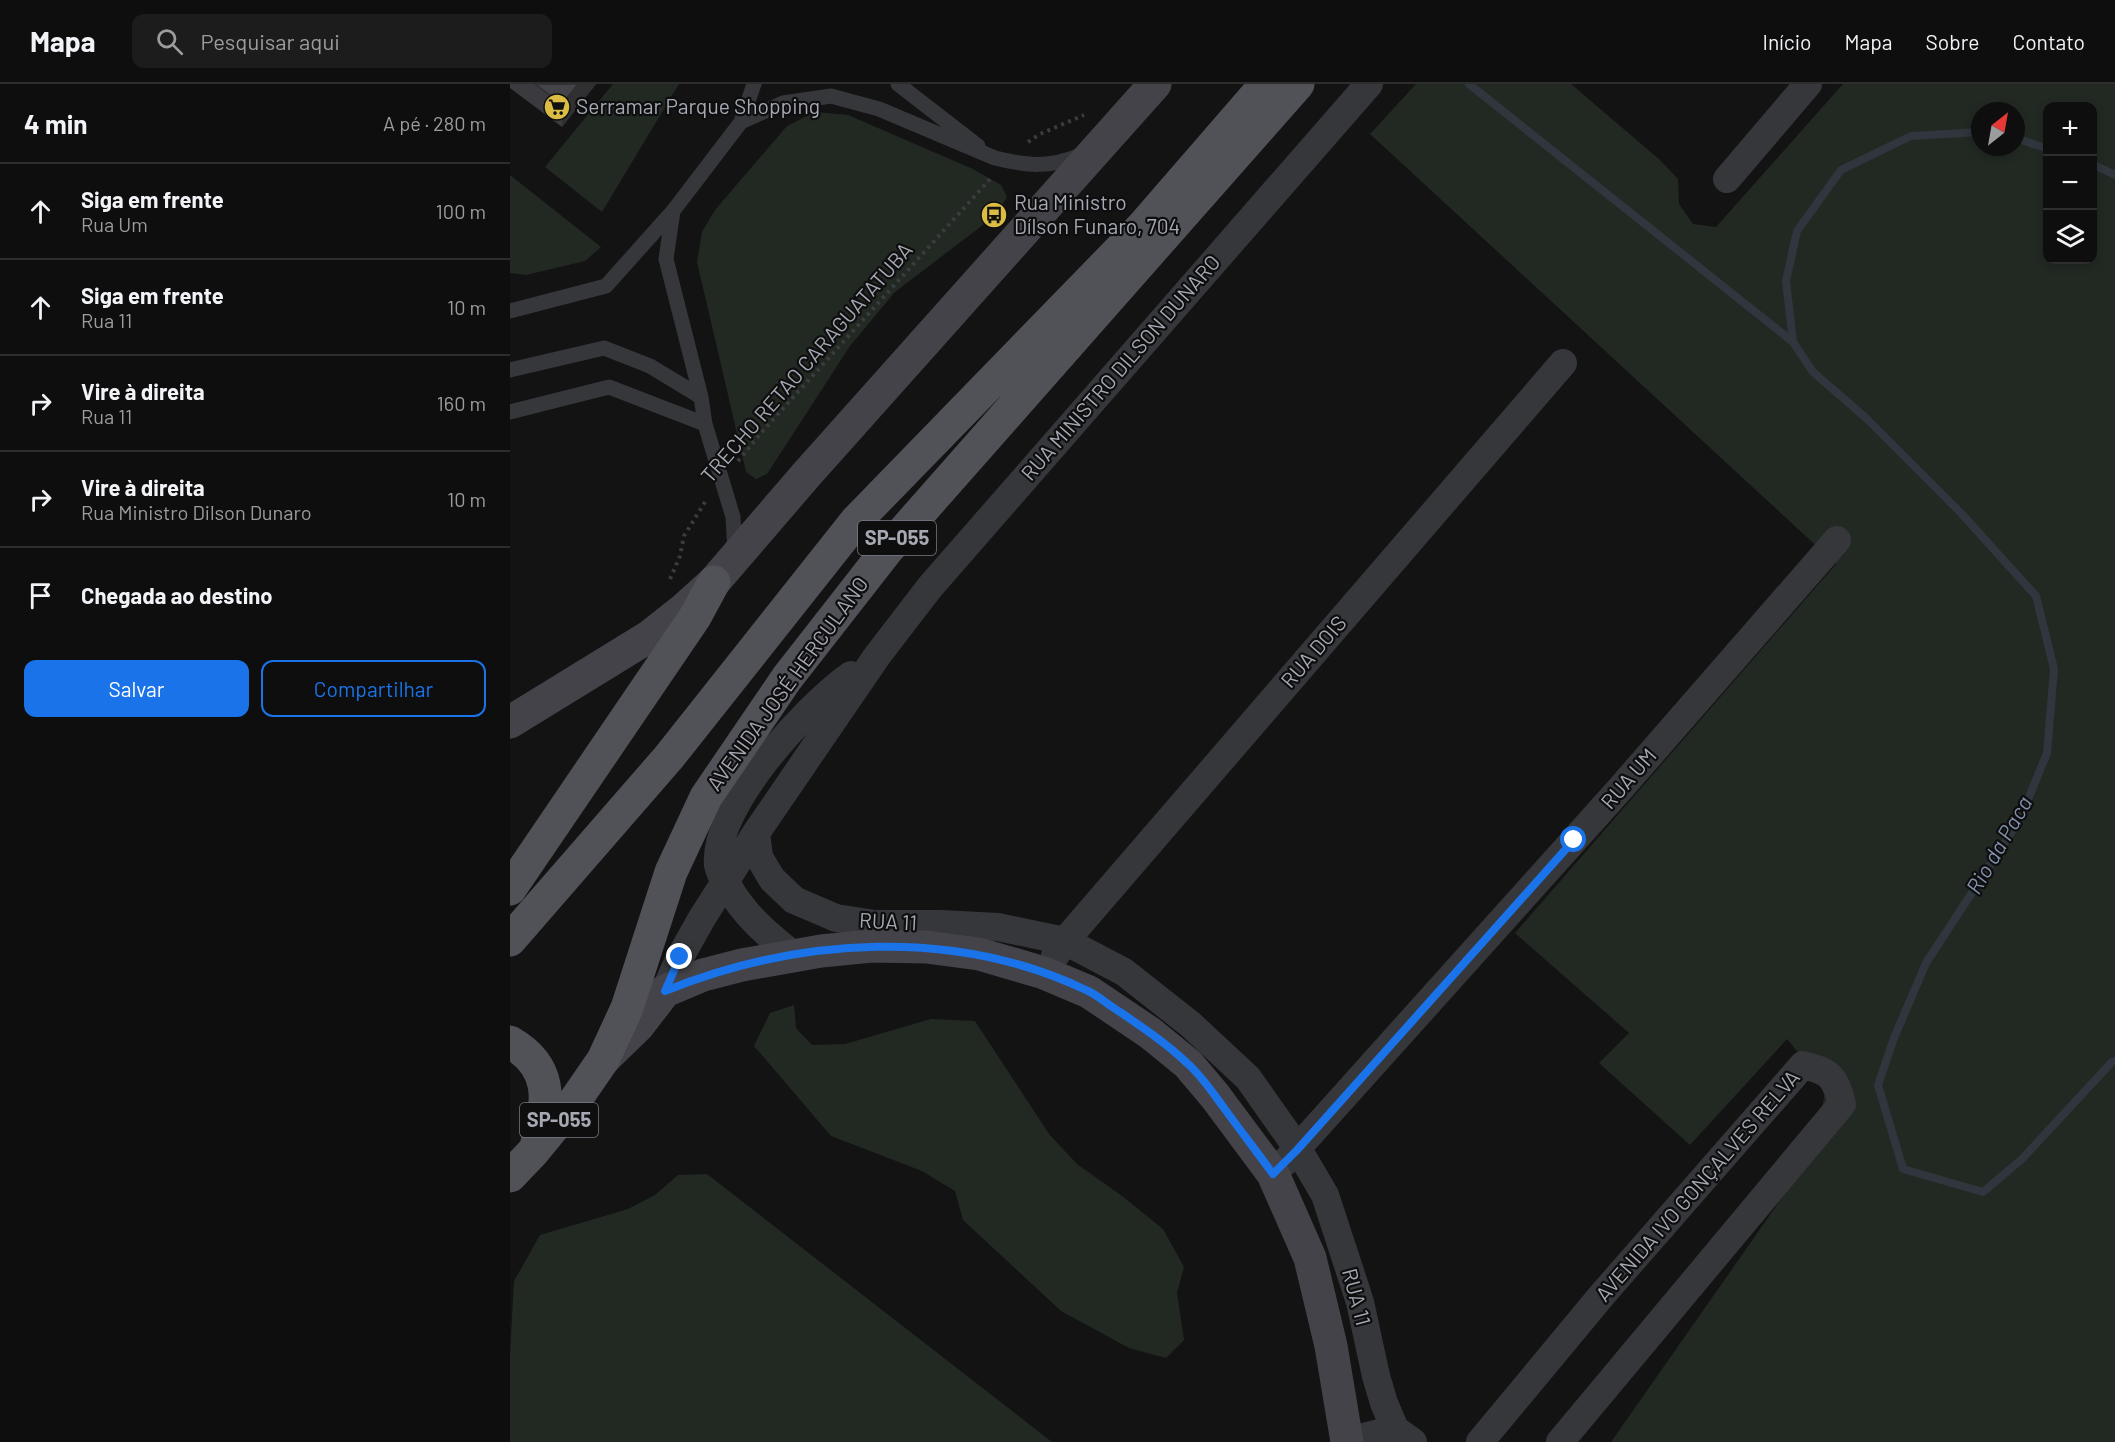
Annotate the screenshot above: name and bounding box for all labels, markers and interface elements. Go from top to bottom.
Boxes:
search box [132,14,552,68]
text: Mapa [30,24,96,58]
icon: search [153,25,186,58]
text: Pesquisar aqui [201,28,340,54]
text: Início [1763,29,1811,54]
text: Mapa [1844,29,1893,54]
text: Sobre [1926,29,1979,54]
text: Contato [2012,29,2085,54]
supermarket icon: Serramar Parque Shopping [542,92,572,122]
place label: Serramar Parque Shopping [576,93,820,118]
north arrow [1971,102,2025,156]
map controls [2043,102,2097,264]
button: + [2043,102,2097,156]
text: 4 min [24,108,88,139]
text: A pé · 280 m [383,111,486,135]
button: − [2043,156,2097,210]
text: Siga em frente [81,186,224,212]
place label: Rua Ministro Dílson Funaro, 704 [1014,189,1180,238]
icon: ahead [24,195,57,228]
text: 100 m [436,199,486,223]
bus stop icon: Rua Ministro Dílson Funaro, 704 [979,200,1009,230]
button: layers [2043,210,2097,264]
text: Rua Um [81,212,148,236]
street label: TRECHO RETAO CARAGUATATUBA [695,237,917,487]
street label: RUA MINISTRO DILSON DUNARO [1015,249,1225,485]
text: Siga em frente [81,282,224,308]
icon: ahead [24,291,57,324]
text: 10 m [447,295,486,319]
text: Rua 11 [81,308,132,332]
text: Vire à direita [81,378,205,404]
icon: right [24,387,57,420]
text: 160 m [437,391,486,415]
text: Rua 11 [81,404,132,428]
text: Vire à direita [81,474,205,500]
icon: right [24,483,57,516]
text: 10 m [447,487,486,511]
text: Rua Ministro Dilson Dunaro [81,500,312,524]
road number: SP-055 [858,521,936,555]
street label: AVENIDA JOSÉ HERCULANO [701,571,873,795]
icon: arrive [24,579,57,612]
text: Chegada ao destino [81,582,272,608]
street label: RUA DOIS [1275,610,1351,692]
button: Salvar [24,660,249,717]
button: Compartilhar [261,660,486,717]
street label: RUA UM [1595,743,1661,813]
water label: Rio da Paca [1960,791,2037,898]
route start [1560,826,1586,852]
street label: RUA 11 [858,907,918,935]
route end [666,943,692,969]
street label: AVENIDA IVO GONÇALVES RELVA [1590,1064,1804,1306]
road number: SP-055 [520,1103,598,1137]
street label: RUA 11 [1338,1265,1377,1328]

